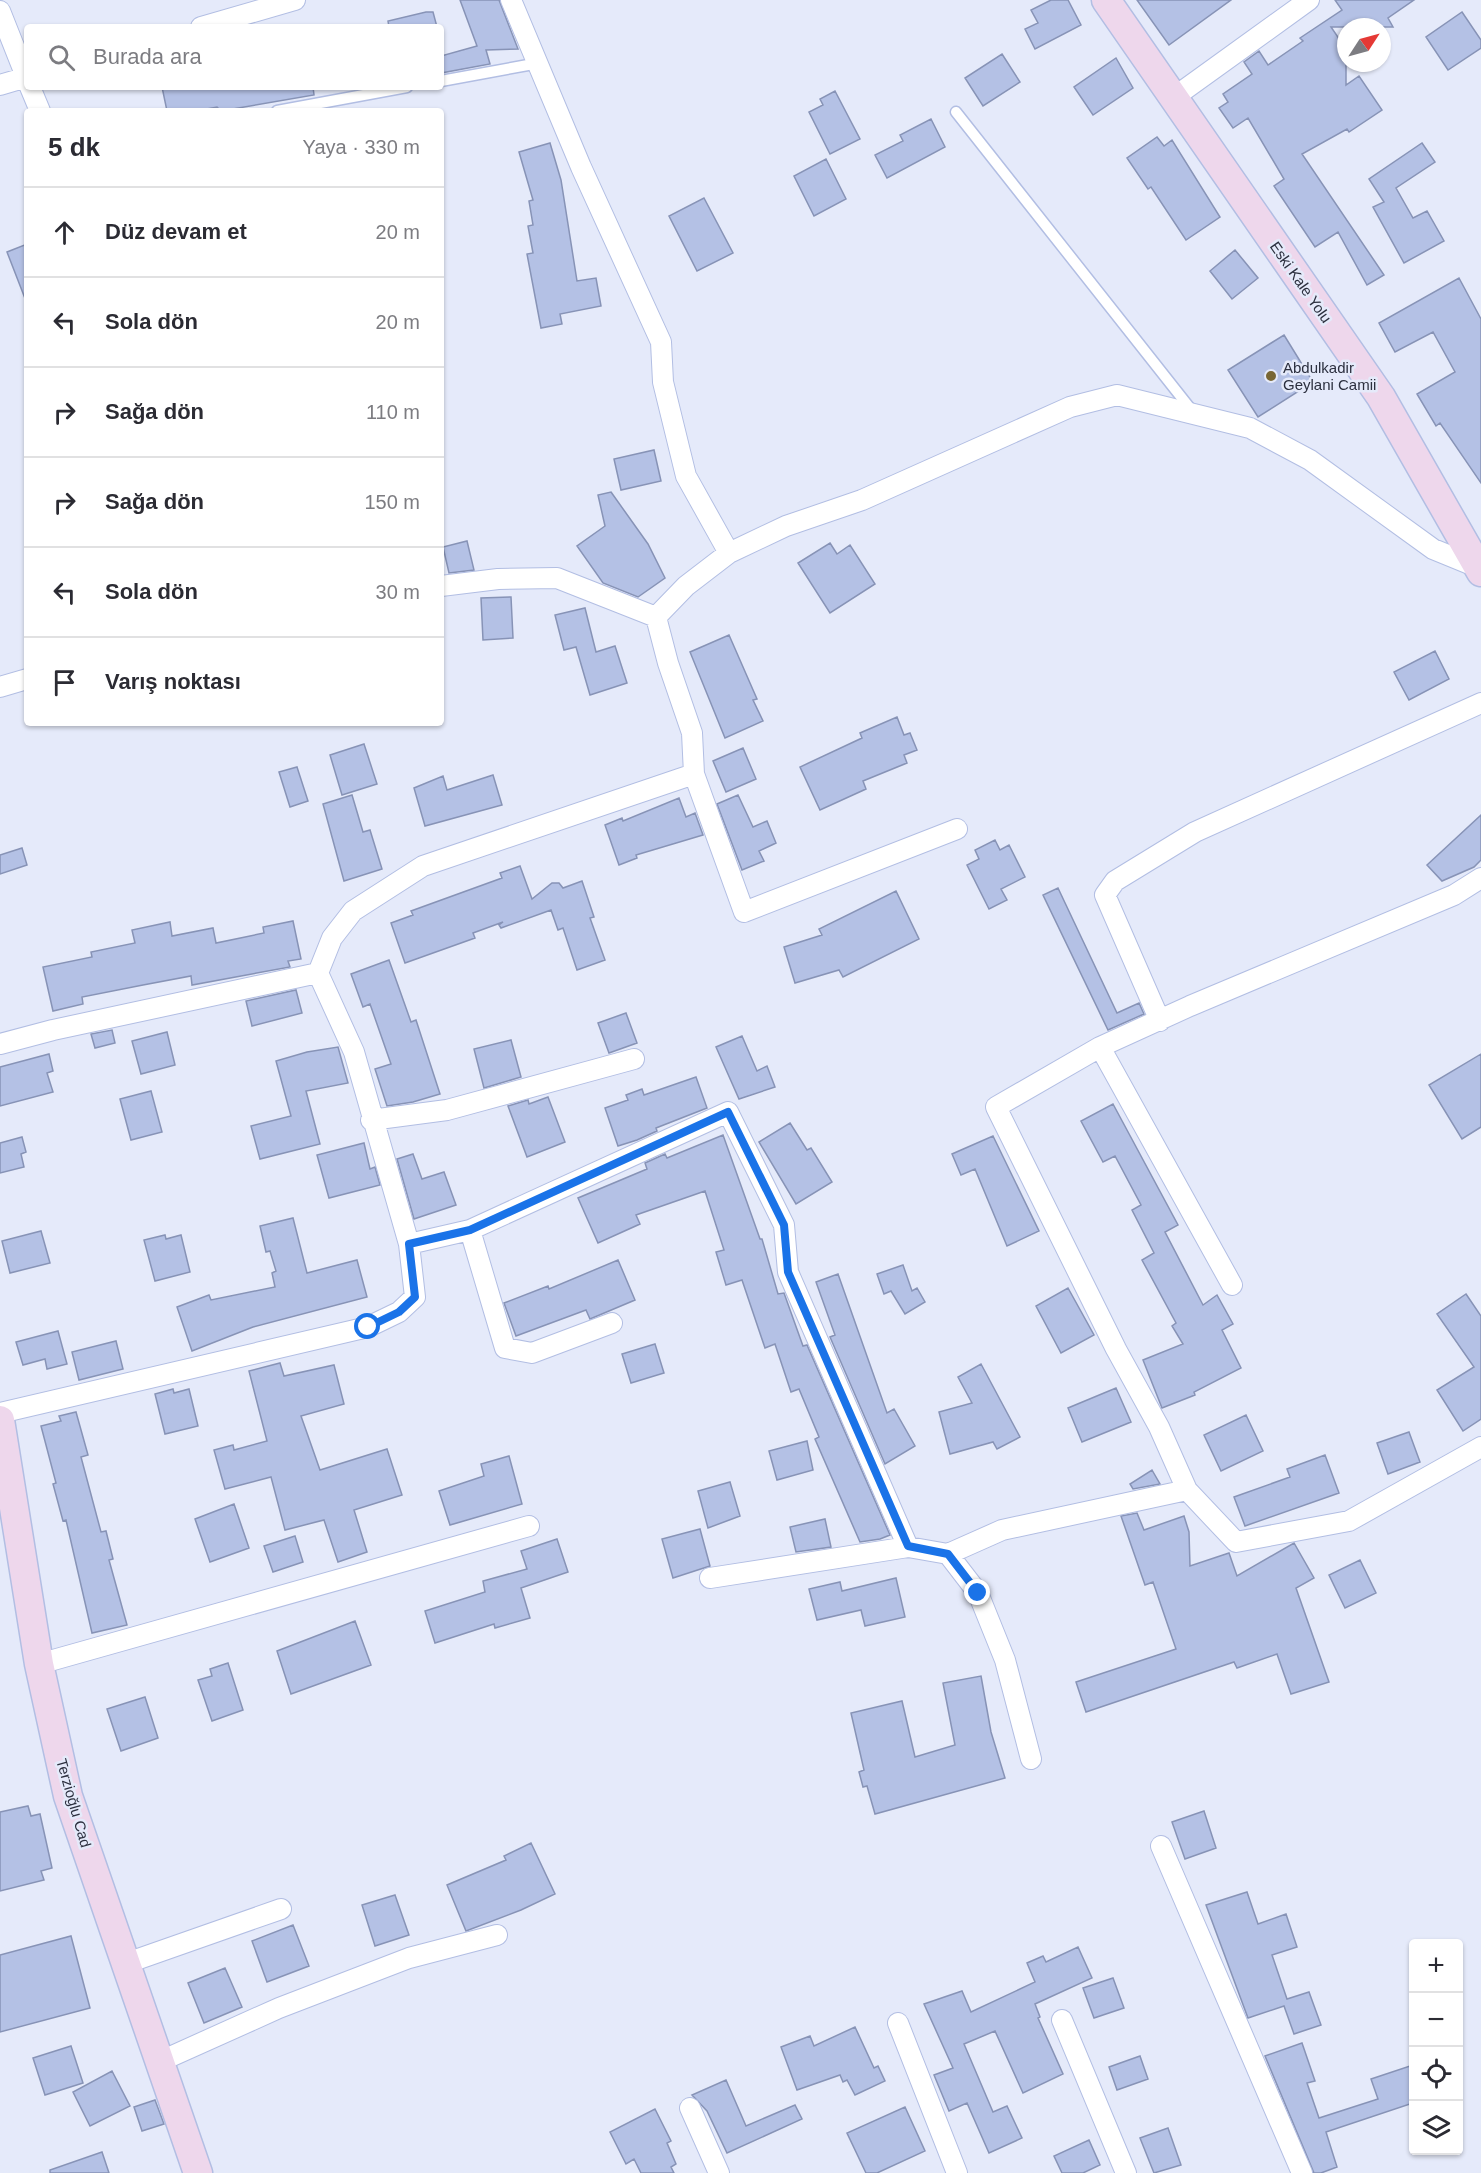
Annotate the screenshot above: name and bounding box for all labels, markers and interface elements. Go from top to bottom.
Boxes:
north arrow [1337,18,1391,72]
search box [24,24,444,90]
icon: search [45,41,78,74]
text: Burada ara [93,44,202,69]
text: 5 dk [48,132,100,162]
text: Yaya · 330 m [303,136,420,158]
icon: ahead [48,216,81,249]
text: Düz devam et [105,219,247,244]
text: 20 m [376,221,420,243]
street label: Eski Kale Yolu [1267,238,1335,326]
icon: left [48,306,81,339]
text: Sola dön [105,309,198,334]
text: 20 m [376,311,420,333]
place label: Abdulkadir Geylani Camii [1283,359,1376,393]
marker: Abdulkadir Geylani Camii [1264,369,1278,383]
icon: right [48,396,81,429]
text: Sağa dön [105,399,204,424]
text: 110 m [366,401,420,423]
icon: right [48,486,81,519]
text: Sağa dön [105,489,204,514]
text: 150 m [364,491,420,513]
icon: left [48,576,81,609]
text: Sola dön [105,579,198,604]
text: 30 m [376,581,420,603]
icon: arrive [48,666,81,699]
text: Varış noktası [105,669,241,694]
route start [354,1313,380,1339]
route end [964,1579,990,1605]
street label: Terzioğlu Cad [53,1757,95,1849]
map controls [1409,1939,1463,2155]
button: + [1409,1939,1463,1993]
button: − [1409,1993,1463,2047]
button: locate [1409,2047,1463,2101]
button: layers [1409,2101,1463,2155]

